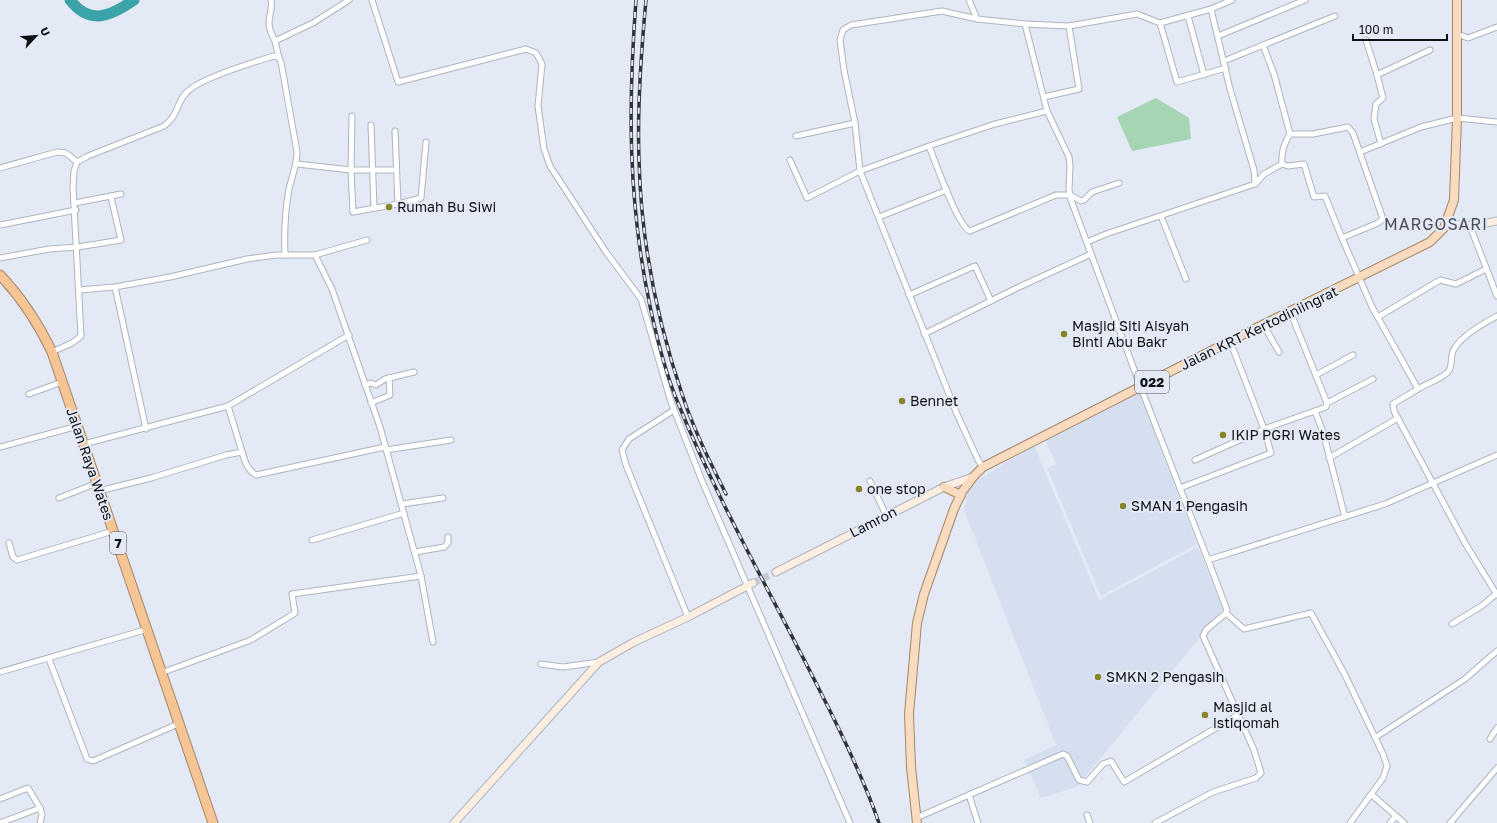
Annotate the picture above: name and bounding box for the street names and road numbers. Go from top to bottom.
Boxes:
street label: Jalan KRT Kertodiniingrat [1177,282,1340,373]
road number: 022 [1135,371,1169,393]
street label: Jalan Raya Wates [63,405,118,522]
street label: Lamron [846,502,899,541]
road number: 7 [110,532,126,554]

